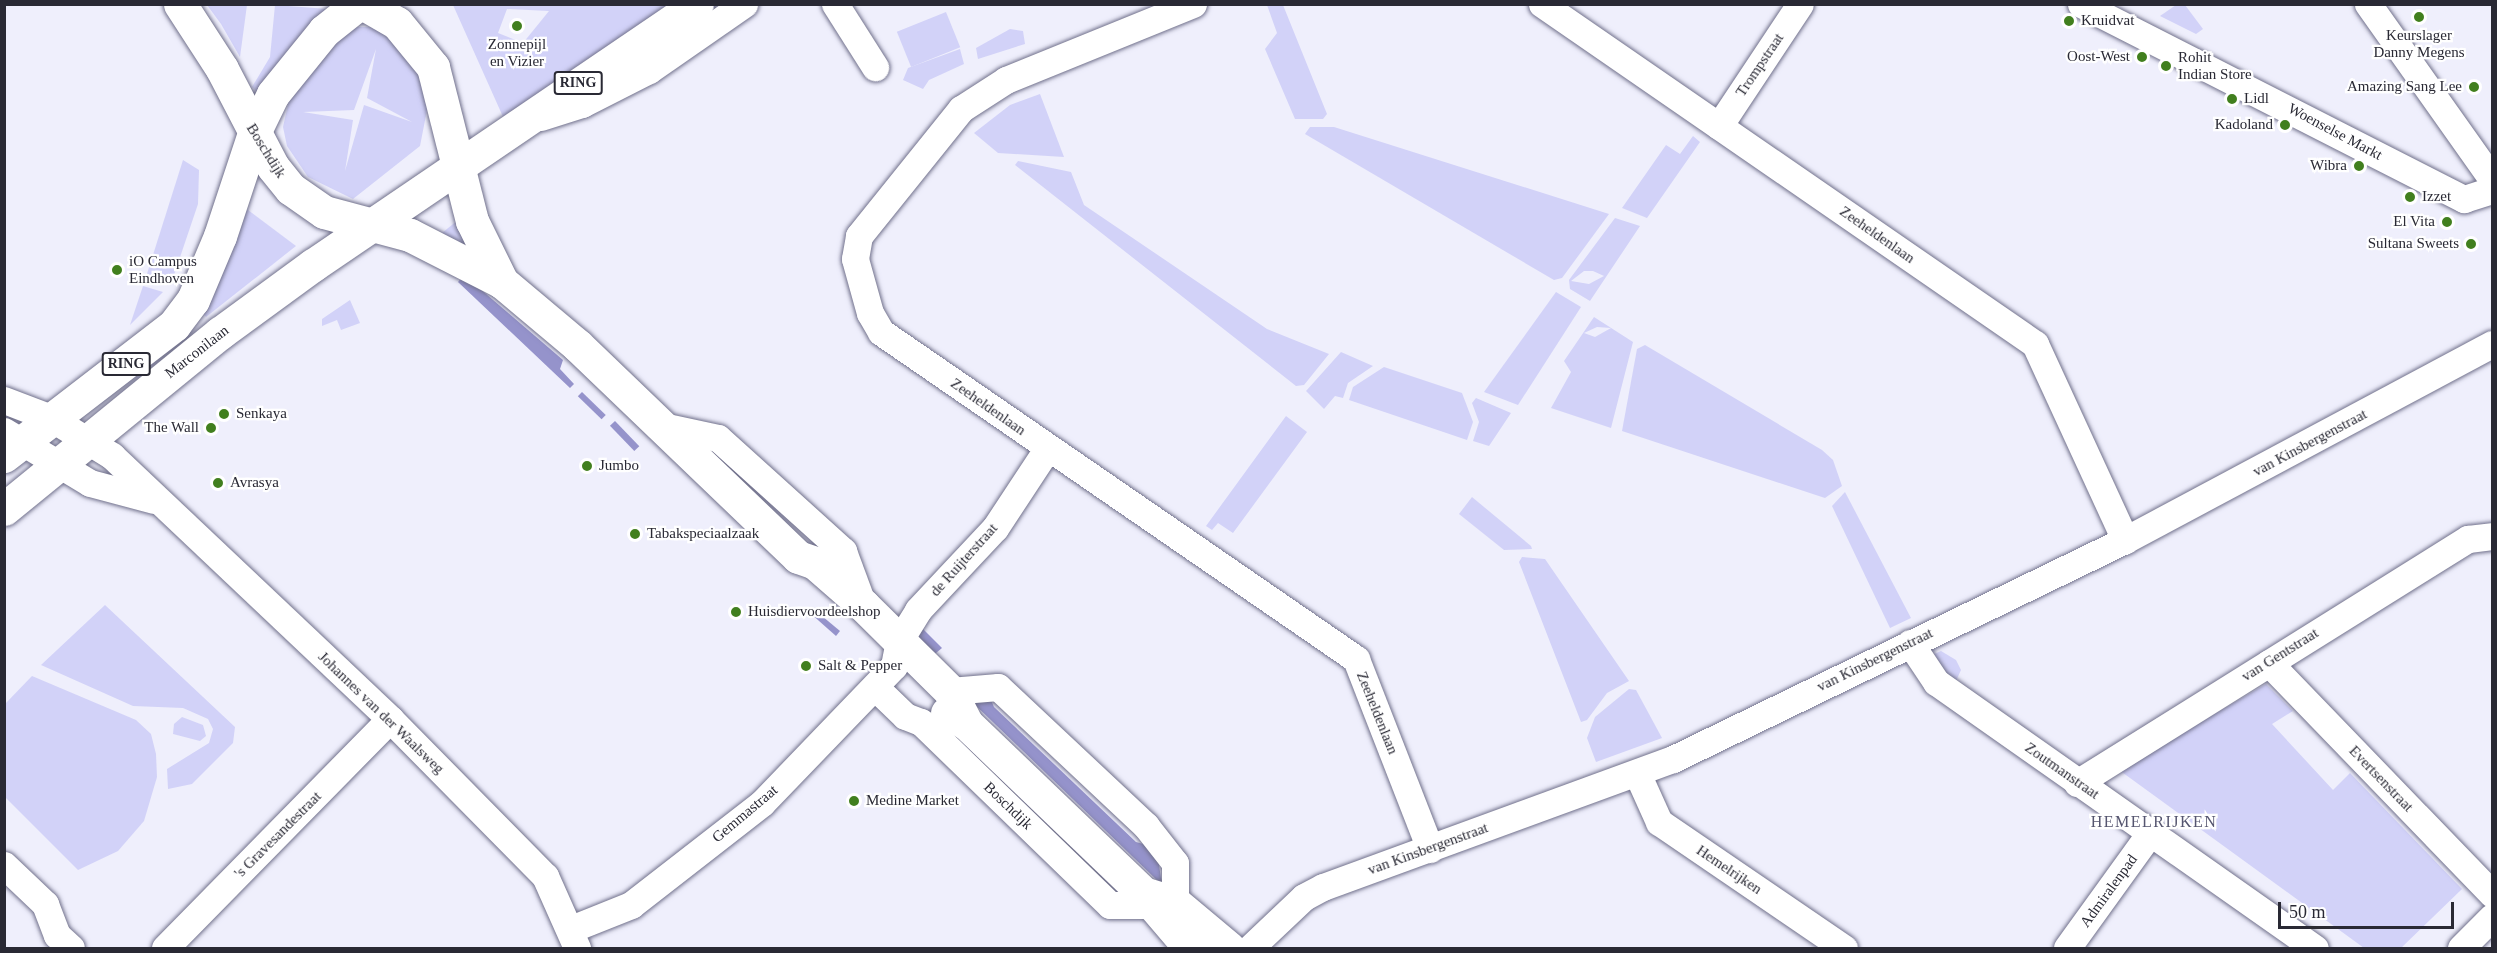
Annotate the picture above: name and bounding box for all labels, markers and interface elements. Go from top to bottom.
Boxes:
marker: Keurslager Danny Megens [2412,10,2426,24]
place label: Kruidvat [2081,12,2134,30]
marker: Kruidvat [2062,14,2076,28]
marker: Zonnepijl en Vizier [510,19,524,33]
place label: Keurslager Danny Megens [2373,26,2465,61]
street label: Trompstraat [1732,30,1788,100]
place label: Zonnepijl en Vizier [488,35,546,70]
place label: Oost-West [2067,48,2130,66]
place label: Rohit Indian Store [2178,48,2252,83]
marker: Oost-West [2135,50,2149,64]
marker: Rohit Indian Store [2159,59,2173,73]
road number: RING [552,72,604,94]
place label: Amazing Sang Lee [2347,78,2462,96]
marker: Amazing Sang Lee [2467,80,2481,94]
place label: Lidl [2244,90,2269,108]
marker: Lidl [2225,92,2239,106]
street label: Woenselse Markt [2285,100,2385,164]
place label: Kadoland [2215,116,2273,134]
marker: Kadoland [2278,118,2292,132]
street label: Boschdijk [242,120,290,182]
place label: Wibra [2310,157,2347,175]
marker: Wibra [2352,159,2366,173]
place label: Izzet [2422,188,2451,206]
marker: Izzet [2403,190,2417,204]
street label: Zeeheldenlaan [1836,203,1918,267]
place label: El Vita [2393,213,2435,231]
marker: El Vita [2440,215,2454,229]
place label: Sultana Sweets [2368,235,2459,253]
marker: Sultana Sweets [2464,237,2478,251]
place label: iO Campus Eindhoven [129,252,197,287]
marker: iO Campus Eindhoven [110,263,124,277]
street label: Marconilaan [162,322,232,382]
road number: RING [100,353,152,375]
street label: Zeeheldenlaan [947,375,1029,439]
place label: Senkaya [236,405,287,423]
street label: van Kinsbergenstraat [2250,405,2370,481]
marker: Senkaya [217,407,231,421]
place label: The Wall [144,419,199,437]
marker: The Wall [204,421,218,435]
place label: Jumbo [599,457,639,475]
marker: Jumbo [580,459,594,473]
place label: Avrasya [230,474,279,492]
marker: Avrasya [211,476,225,490]
street label: de Ruijterstraat [927,520,1001,600]
place label: Tabakspeciaalzaak [647,525,759,543]
marker: Tabakspeciaalzaak [628,527,642,541]
place label: Huisdiervoordeelshop [748,603,880,621]
marker: Huisdiervoordeelshop [729,605,743,619]
street label: van Kinsbergenstraat [1814,624,1936,696]
street label: van Gentstraat [2238,624,2322,686]
street label: Johannes van der Waalsweg [314,648,448,778]
place label: Salt & Pepper [818,657,902,675]
marker: Salt & Pepper [799,659,813,673]
street label: Zeeheldenlaan [1352,669,1402,757]
street label: Zoutmanstraat [2021,739,2103,803]
street label: Evertsenstraat [2345,742,2417,816]
street label: Boschdijk [980,778,1036,834]
street label: Gemmastraat [709,781,781,847]
street label: 's Gravesandestraat [231,788,325,882]
place label: Medine Market [866,792,959,810]
marker: Medine Market [847,794,861,808]
district label: HEMELRIJKEN [2091,812,2217,832]
street label: van Kinsbergenstraat [1365,819,1491,879]
street label: Hemelrijken [1693,842,1765,898]
street label: Admiralenpad [2077,851,2141,931]
scale bar [2281,890,2456,928]
text: 50 m [2289,902,2326,922]

